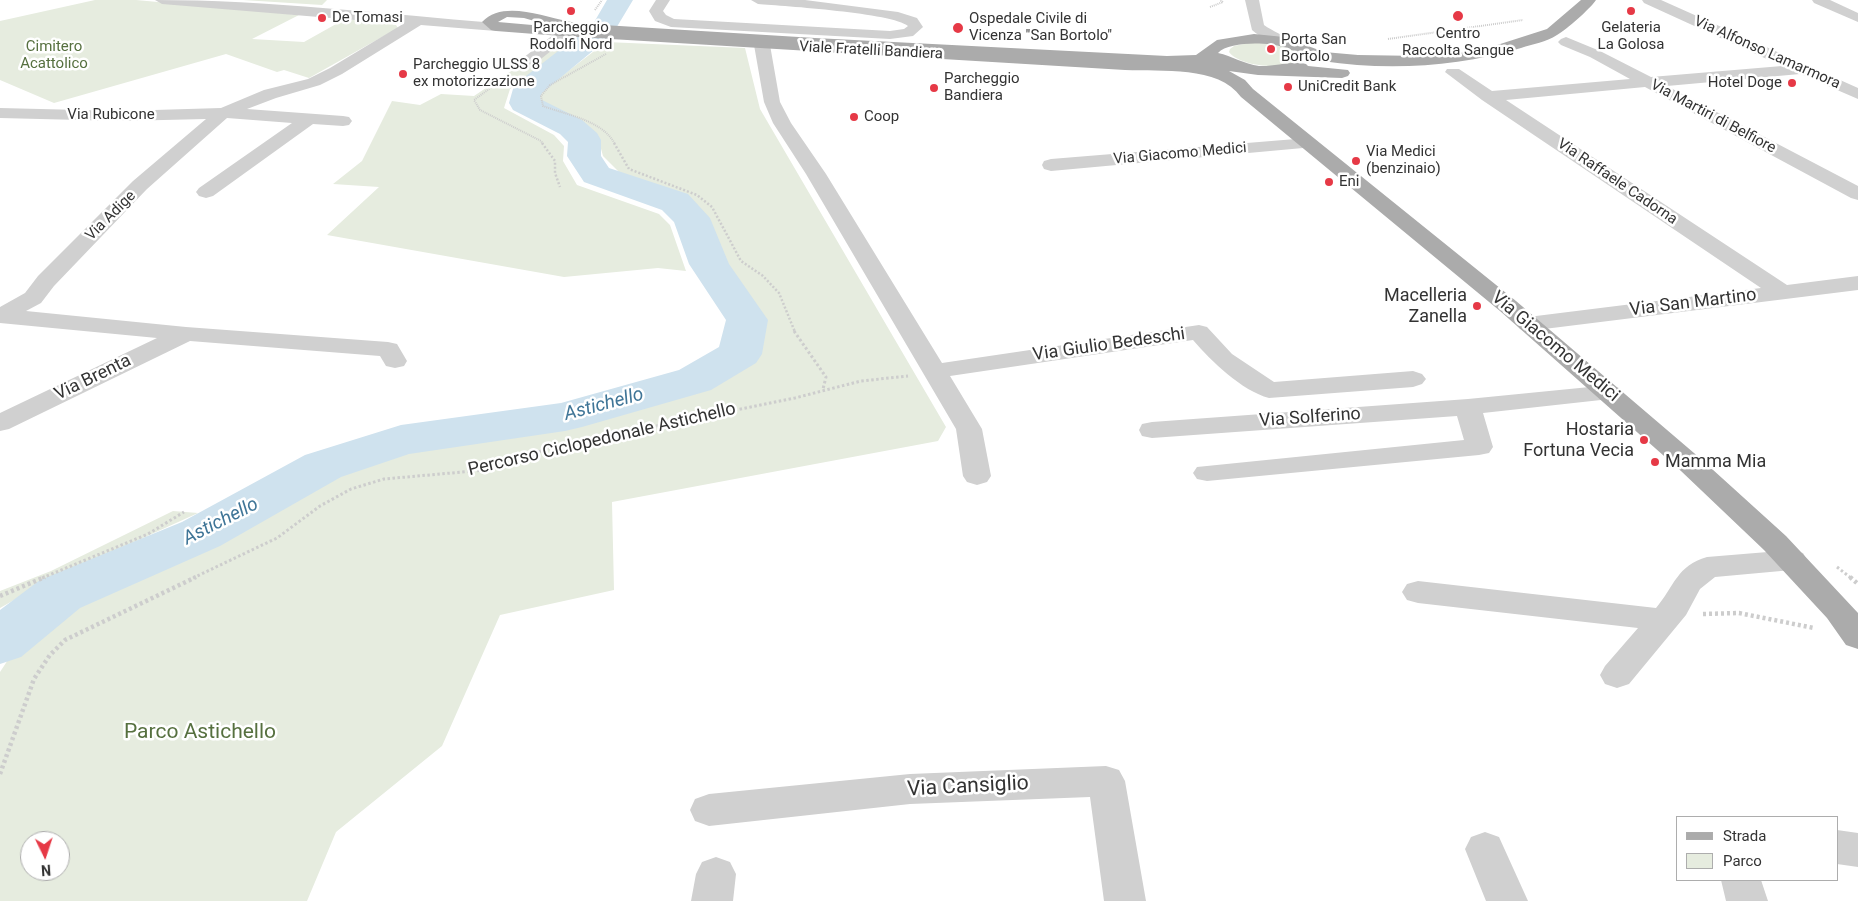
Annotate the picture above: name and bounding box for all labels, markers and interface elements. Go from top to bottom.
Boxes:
marker: Parcheggio Rodolfi Nord [565,5,577,17]
marker: Gelateria La Golosa [1625,5,1637,17]
place label: De Tomasi [332,9,403,27]
marker: Centro Raccolta Sangue [1451,9,1465,23]
place label: Ospedale Civile di Vicenza "San Bortolo" [969,10,1112,45]
marker: De Tomasi [316,12,328,24]
street label: Via Alfonso Lamarmora [1691,13,1843,93]
place label: Parcheggio Rodolfi Nord [529,19,613,54]
place label: Gelateria La Golosa [1598,19,1664,54]
marker: Ospedale Civile di Vicenza "San Bortolo" [951,21,965,35]
place label: Centro Raccolta Sangue [1402,25,1514,60]
place label: Porta San Bortolo [1281,31,1347,66]
park label: Cimitero Acattolico [20,38,88,73]
street label: Viale Fratelli Bandiera [799,38,943,64]
marker: Porta San Bortolo [1265,43,1277,55]
place label: Parcheggio ULSS 8 ex motorizzazione [413,56,540,91]
marker: Parcheggio ULSS 8 ex motorizzazione [397,68,409,80]
place label: Parcheggio Bandiera [944,70,1020,105]
place label: Hotel Doge [1708,74,1782,92]
street label: Via Martiri di Belfiore [1647,76,1779,158]
marker: Hotel Doge [1786,77,1798,89]
place label: UniCredit Bank [1298,78,1396,96]
marker: UniCredit Bank [1282,81,1294,93]
marker: Parcheggio Bandiera [928,82,940,94]
street label: Via Rubicone [67,106,155,124]
place label: Coop [864,108,899,126]
marker: Coop [848,111,860,123]
street label: Via Raffaele Cadorna [1554,135,1680,229]
street label: Via Giacomo Medici [1113,139,1247,169]
place label: Via Medici (benzinaio) [1366,143,1441,178]
marker: Via Medici (benzinaio) [1350,155,1362,167]
place label: Eni [1339,173,1359,191]
marker: Eni [1323,176,1335,188]
street label: Via Adige [82,187,140,245]
place label: Macelleria Zanella [1384,285,1467,328]
street label: Via San Martino [1628,285,1758,321]
street label: Via Giacomo Medici [1487,287,1623,407]
marker: Macelleria Zanella [1471,300,1483,312]
street label: Via Giulio Bedeschi [1031,324,1187,366]
street label: Via Brenta [51,350,135,406]
water label: Astichello [562,383,646,427]
street label: Percorso Ciclopedonale Astichello [466,399,738,481]
street label: Via Solferino [1259,404,1361,432]
place label: Hostaria Fortuna Vecia [1523,419,1634,462]
marker: Hostaria Fortuna Vecia [1638,434,1650,446]
place label: Mamma Mia [1665,451,1766,473]
marker: Mamma Mia [1649,456,1661,468]
water label: Astichello [180,493,262,551]
park label: Parco Astichello [124,720,276,746]
street label: Via Cansiglio [907,771,1029,803]
legend [1676,816,1838,881]
text: Strada [1723,827,1766,845]
north arrow [20,831,70,881]
text: Parco [1723,852,1762,870]
text: N [40,862,51,878]

